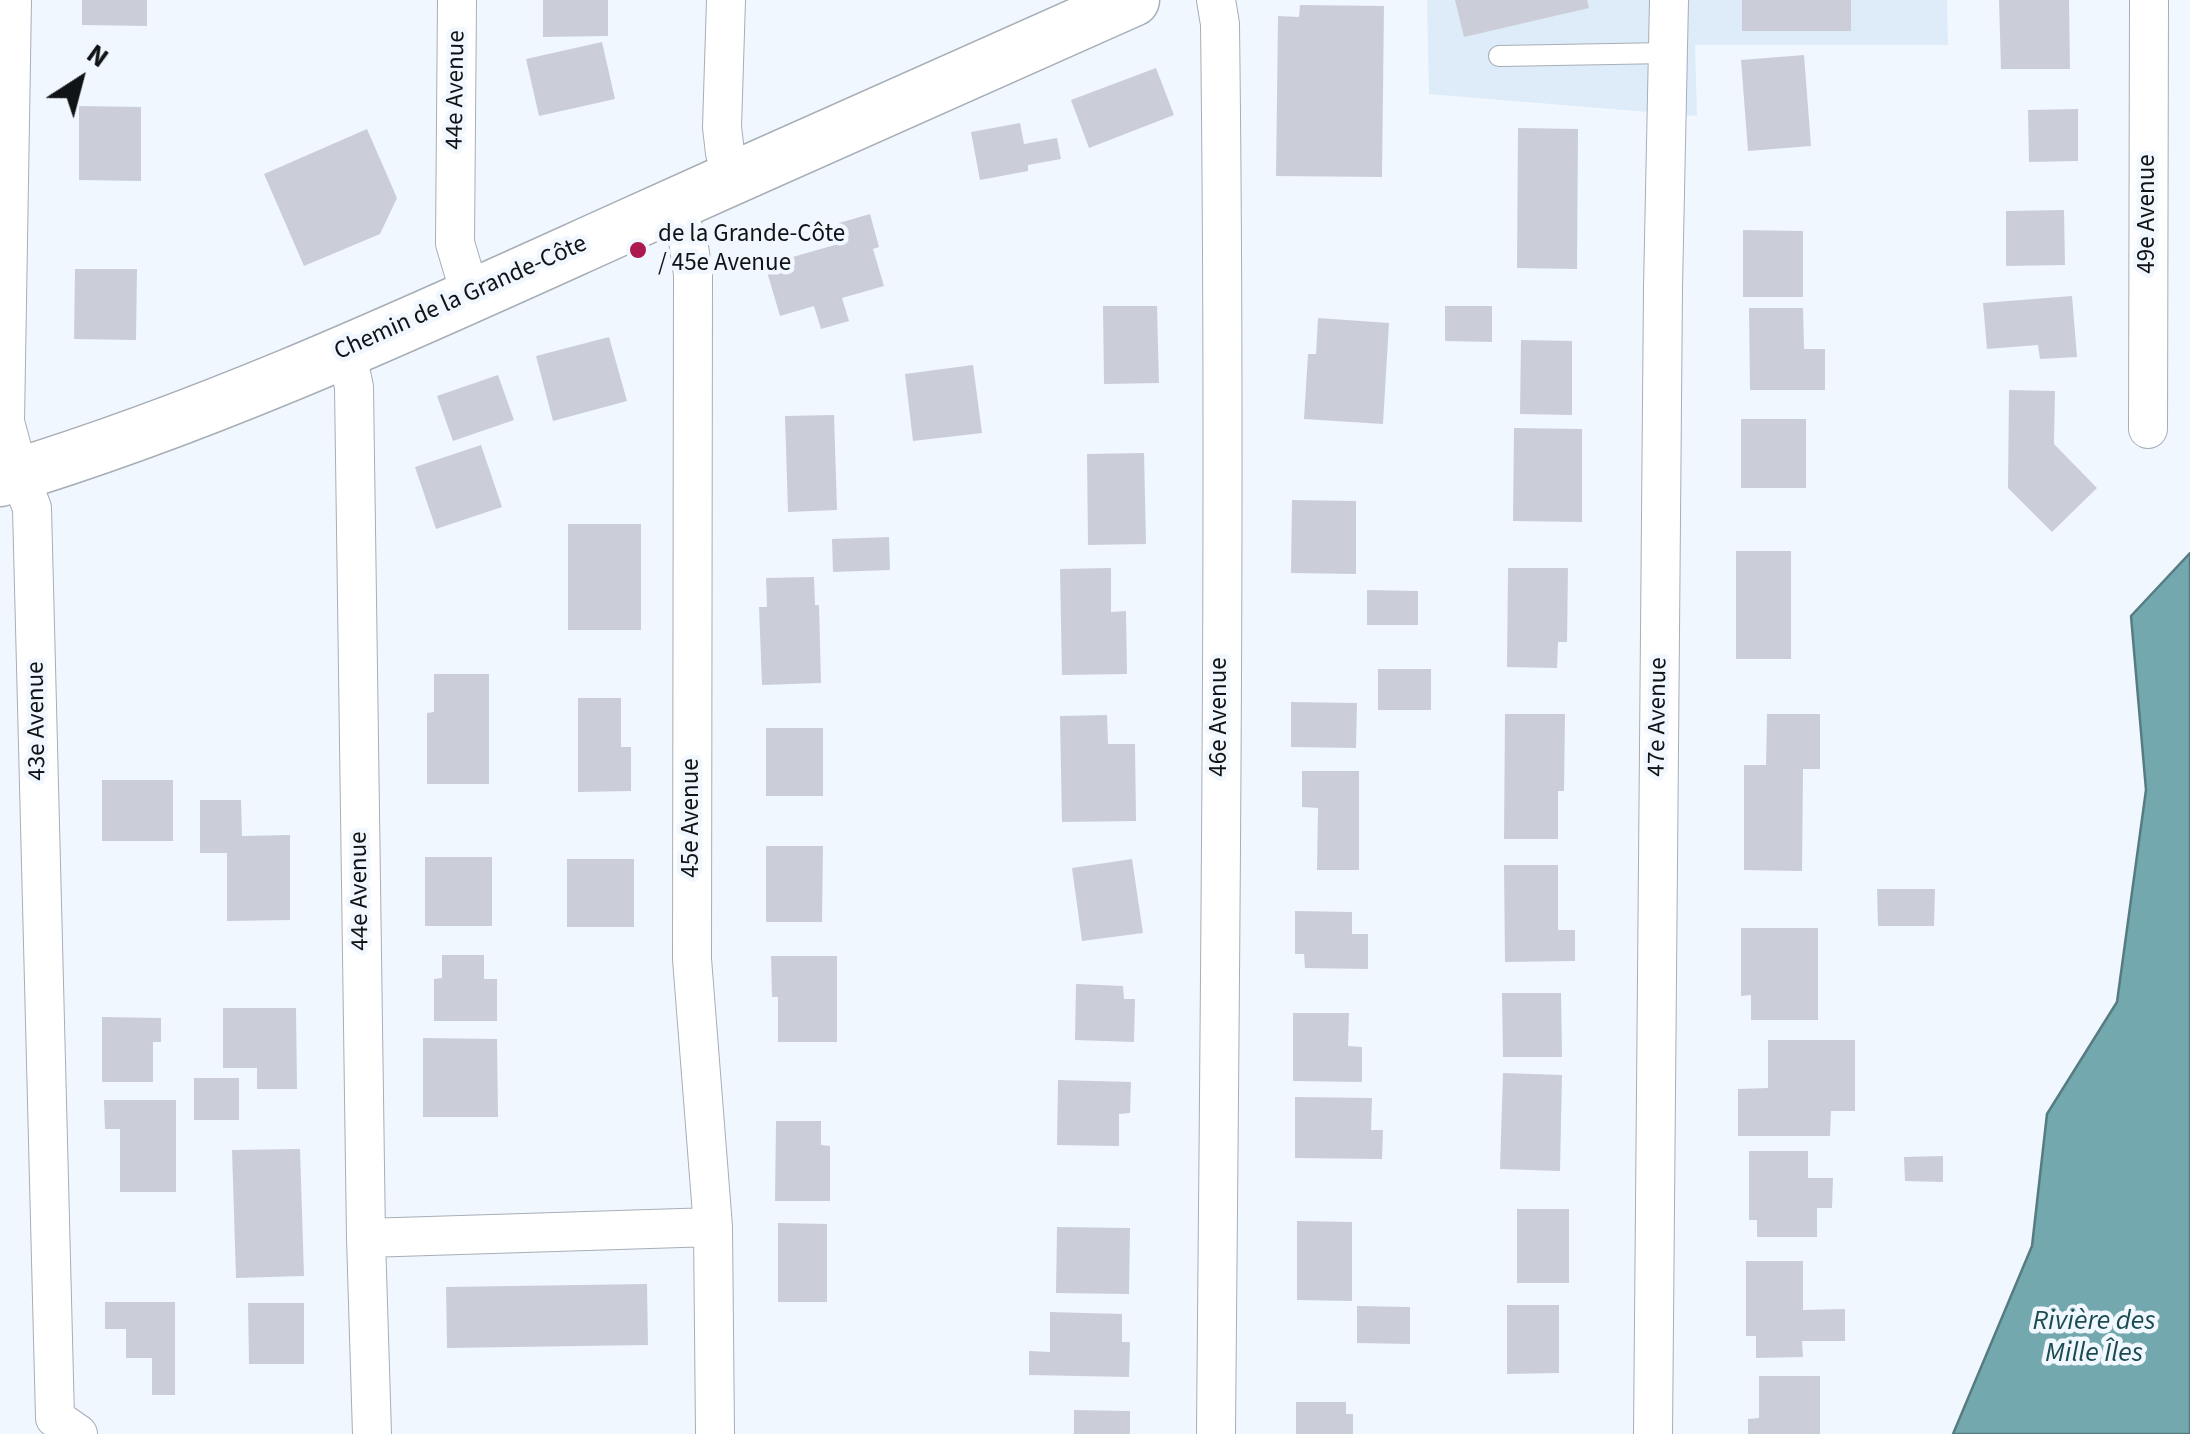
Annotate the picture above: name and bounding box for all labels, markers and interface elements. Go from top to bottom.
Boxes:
north arrow [30,30,130,130]
street label: 44e Avenue [441,30,473,150]
text: N [78,34,117,77]
street label: 49e Avenue [2134,154,2164,274]
place label: de la Grande-Côte / 45e Avenue [658,221,845,280]
street label: Chemin de la Grande-Côte [330,230,592,368]
marker: de la Grande-Côte / 45e Avenue [627,239,649,261]
street label: 46e Avenue [1206,657,1236,777]
street label: 47e Avenue [1643,657,1675,777]
street label: 43e Avenue [22,661,54,781]
street label: 45e Avenue [678,758,708,878]
street label: 44e Avenue [345,831,377,951]
water label: Rivière des Mille Îles [2033,1306,2155,1372]

